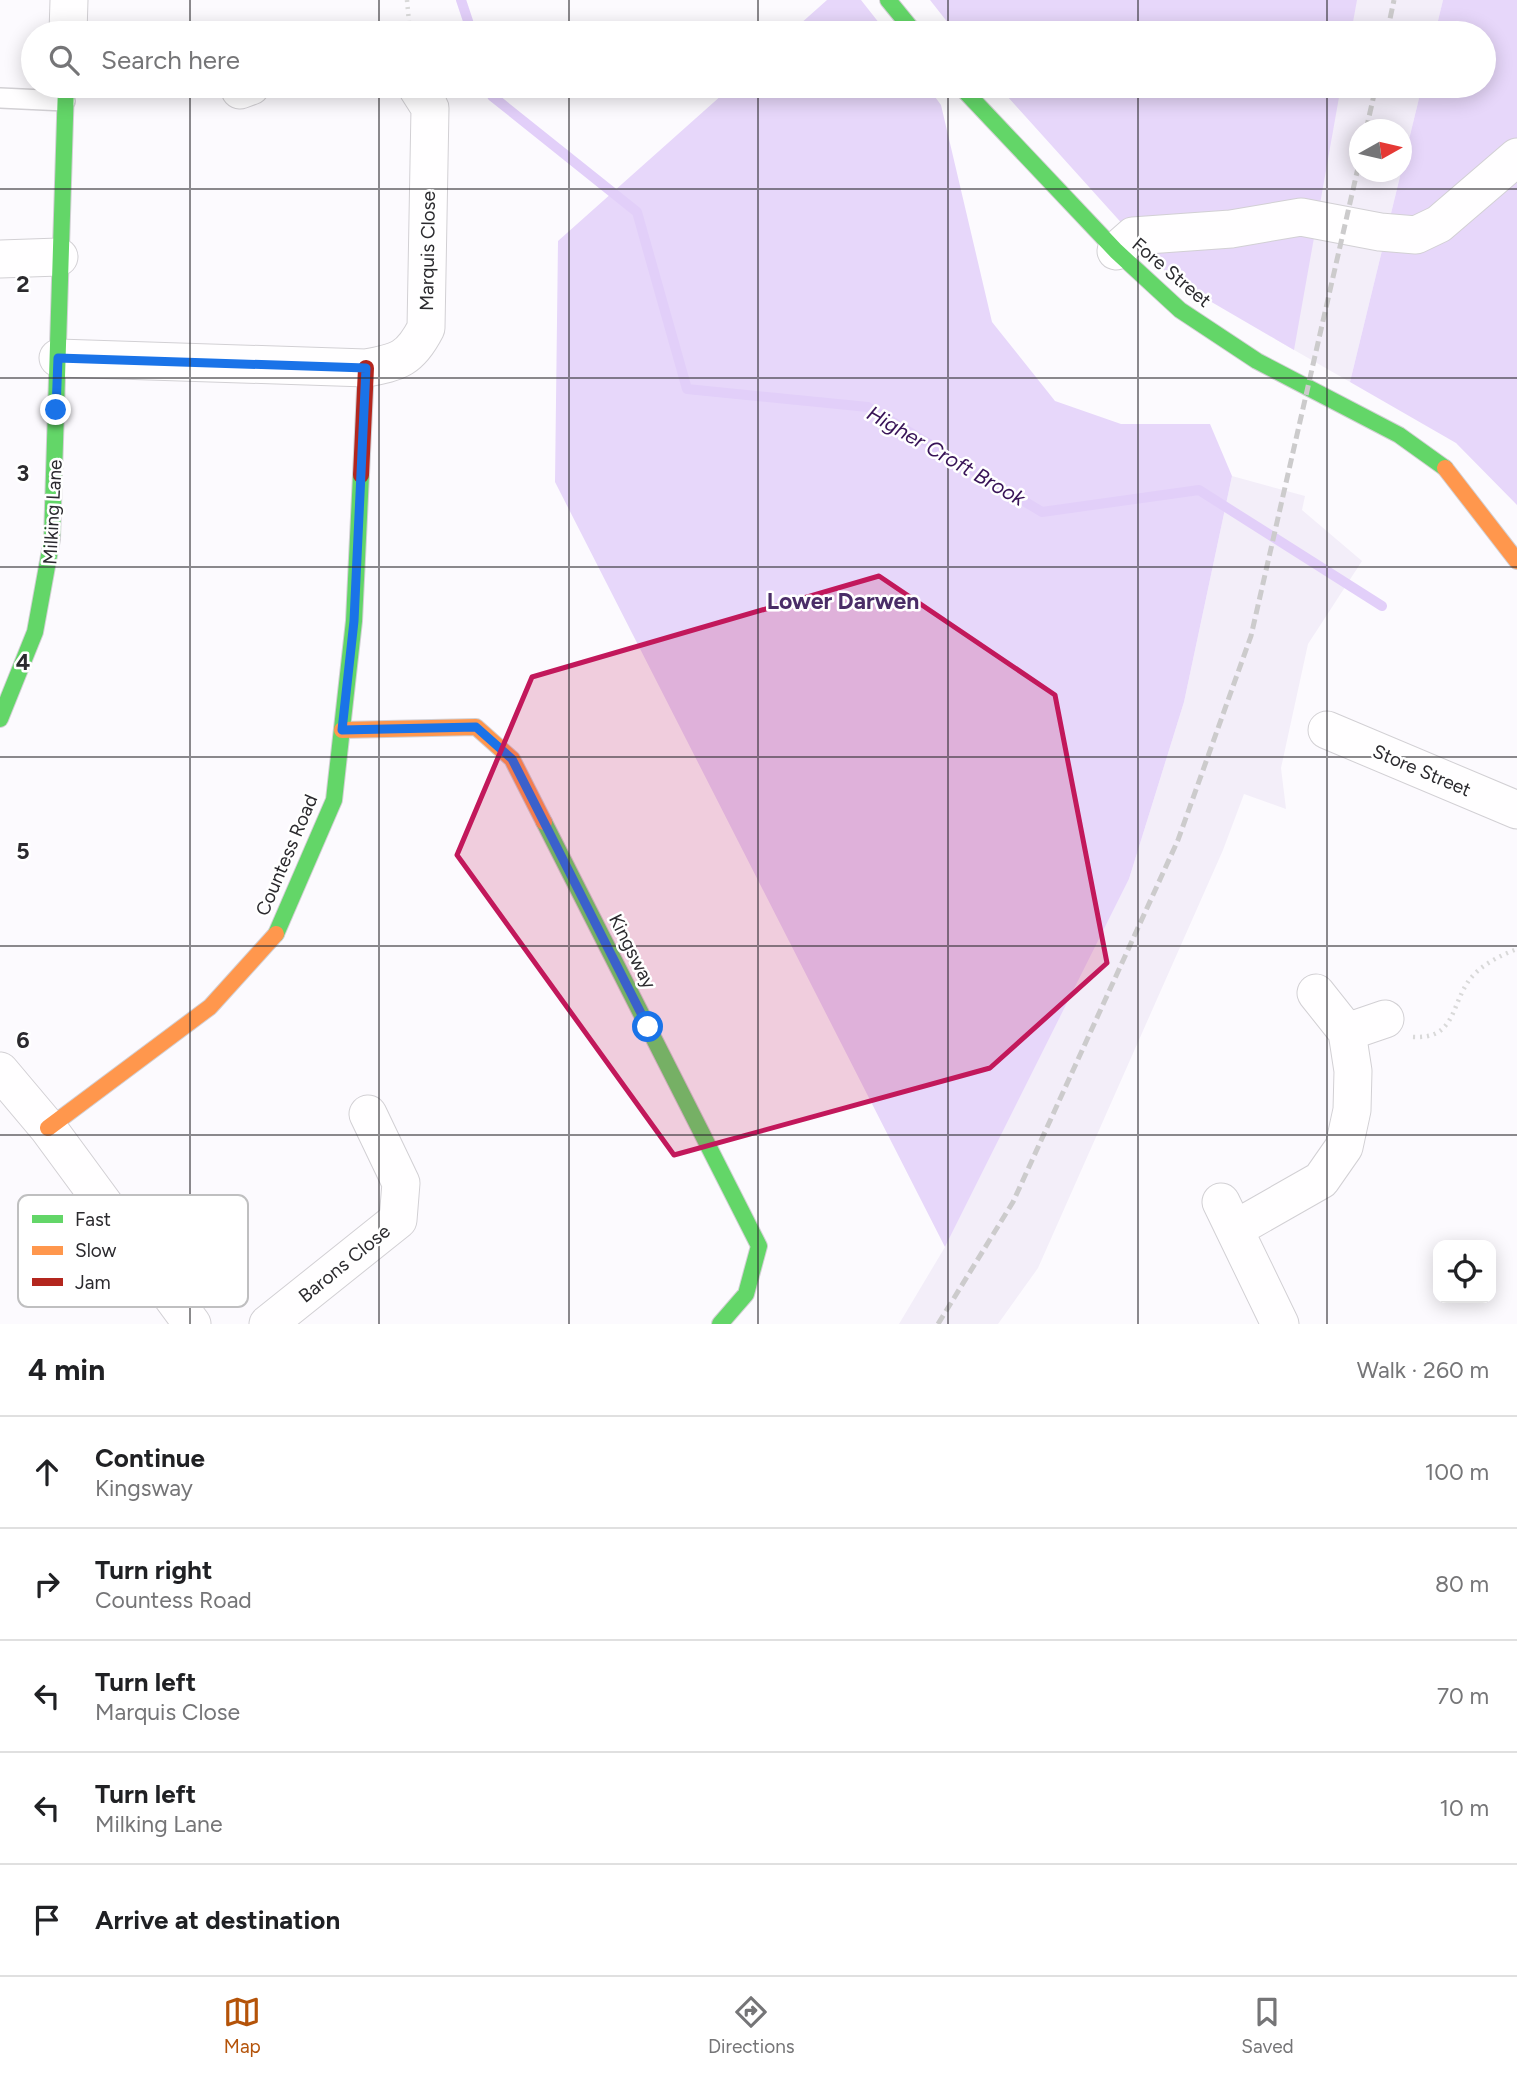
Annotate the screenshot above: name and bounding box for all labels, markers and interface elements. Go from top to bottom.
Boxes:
search box [21,21,1496,98]
icon: search [45,41,83,79]
text: Search here [101,44,240,76]
north arrow [1349,119,1412,182]
street label: Marquis Close [415,191,440,311]
street label: Fore Street [1128,233,1216,312]
text: 2 [16,270,30,298]
route end [40,394,71,425]
water label: Higher Croft Brook [863,400,1031,511]
text: 3 [17,459,29,487]
street label: Milking Lane [38,459,67,565]
district label: Lower Darwen [767,587,919,615]
text: 4 [16,648,30,676]
street label: Store Street [1369,739,1474,801]
street label: Countess Road [251,791,322,919]
text: 5 [16,837,30,865]
street label: Kingsway [604,910,661,992]
route start [632,1011,663,1042]
text: 6 [16,1026,30,1054]
legend [18,1195,248,1307]
text: Fast [75,1208,111,1231]
street label: Barons Close [294,1220,395,1307]
text: Slow [75,1239,117,1262]
map controls [1433,1240,1496,1303]
button: locate [1433,1240,1496,1303]
text: Jam [75,1271,111,1294]
text: 4 min [28,1351,105,1388]
text: Walk · 260 m [1357,1356,1489,1384]
text: Continue [95,1442,205,1474]
icon: ahead [28,1453,66,1491]
text: 100 m [1425,1458,1489,1486]
text: Kingsway [95,1474,193,1502]
text: Turn right [95,1554,212,1586]
icon: right [28,1565,66,1603]
text: 80 m [1435,1570,1489,1598]
text: Countess Road [95,1586,252,1614]
text: Turn left [95,1666,196,1698]
icon: left [28,1677,66,1715]
text: 70 m [1437,1682,1489,1710]
text: Marquis Close [95,1698,240,1726]
text: Turn left [95,1778,196,1810]
icon: left [28,1789,66,1827]
text: 10 m [1440,1794,1489,1822]
text: Milking Lane [95,1810,222,1838]
icon: arrive [28,1901,66,1939]
text: Arrive at destination [95,1904,340,1936]
tab: Map [223,1993,261,2058]
tab: Directions [708,1993,795,2058]
tab: Saved [1241,1993,1294,2058]

